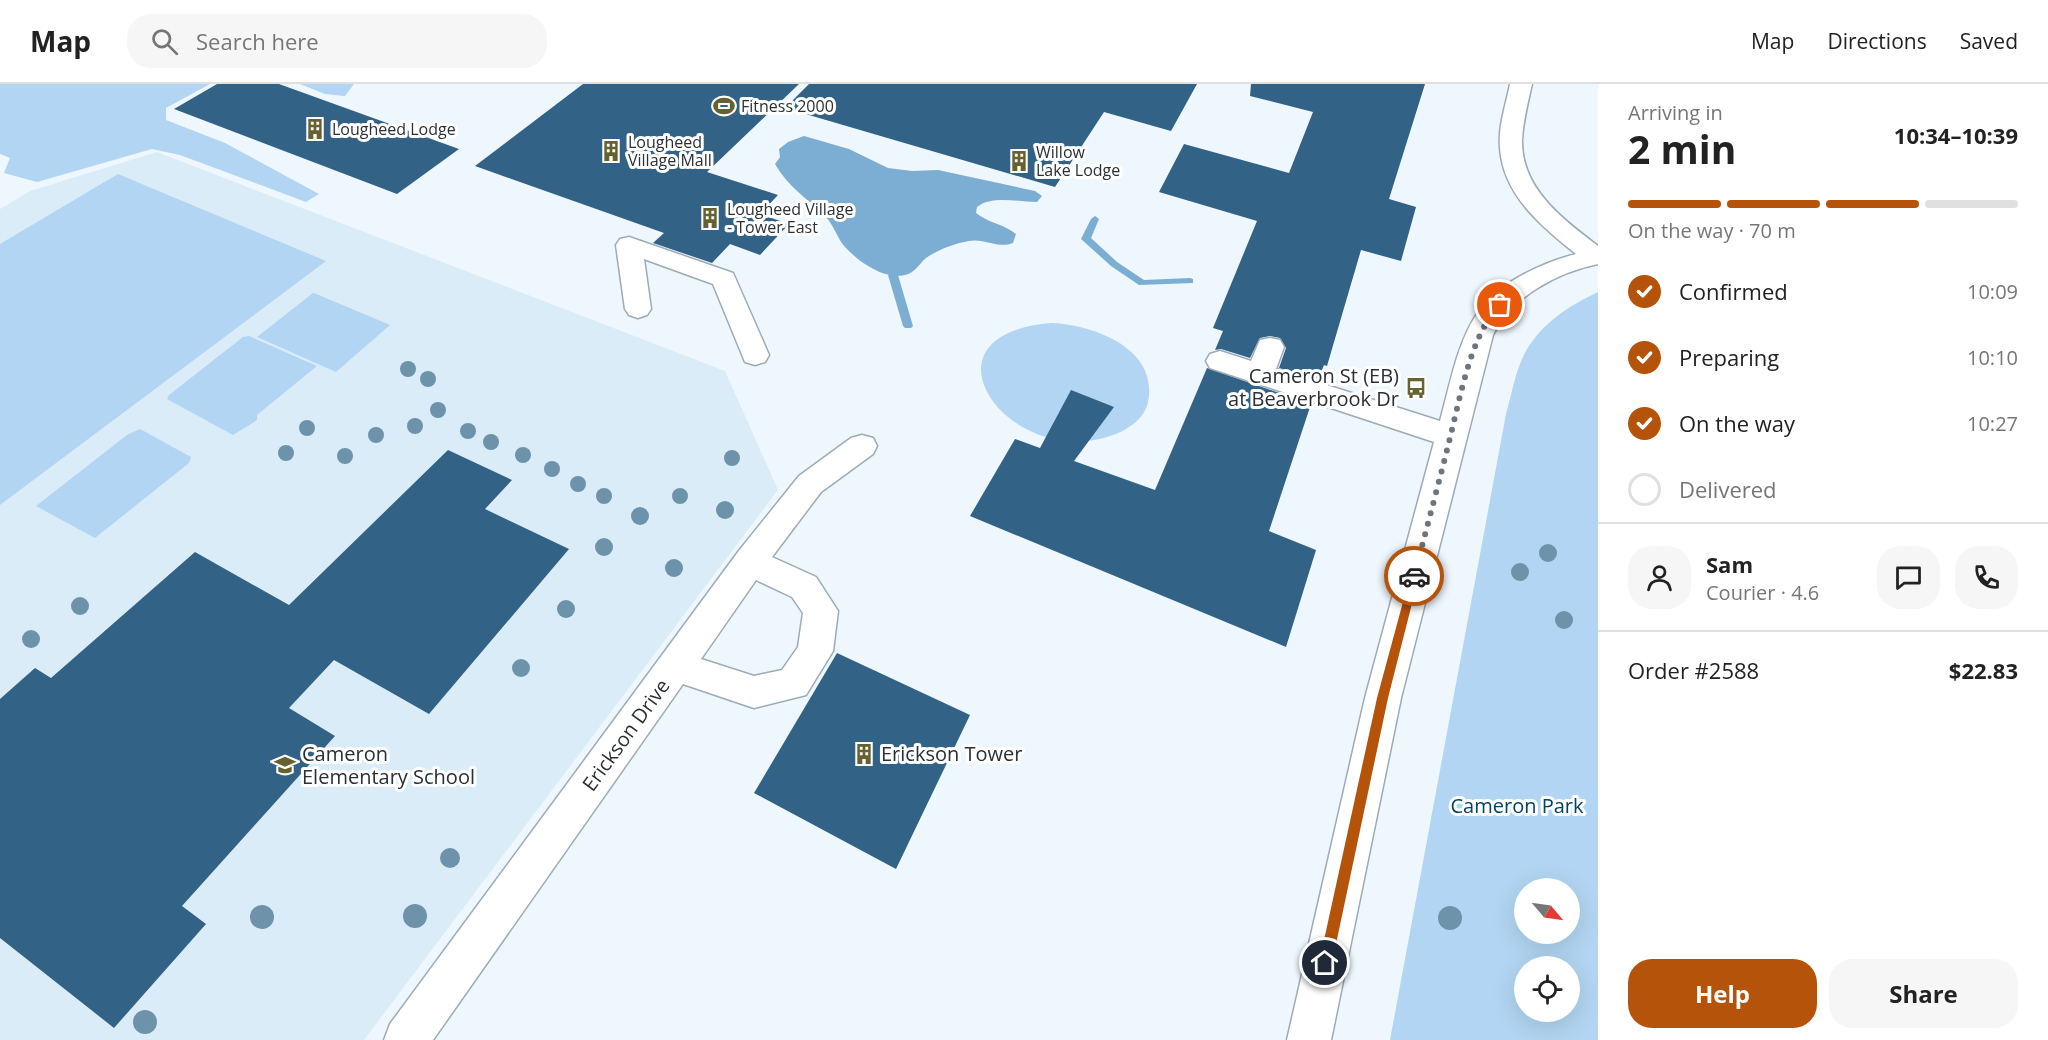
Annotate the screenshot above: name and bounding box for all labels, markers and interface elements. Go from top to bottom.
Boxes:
search box [127,14,547,68]
text: Map [30,22,91,60]
icon: search [148,25,181,58]
text: Search here [196,26,319,56]
text: Map [1751,27,1794,55]
text: Directions [1827,27,1927,55]
text: Saved [1960,27,2018,55]
sports icon: Fitness 2000 [712,94,736,118]
place label: Fitness 2000 [741,95,834,117]
text: Arriving in [1628,99,1723,126]
building icon: Lougheed Lodge [303,117,327,141]
place label: Lougheed Lodge [332,118,456,140]
text: 10:34–10:39 [1894,120,2018,150]
text: 2 min [1628,122,1736,175]
place label: Lougheed Village Mall [628,131,712,171]
building icon: Lougheed Village Mall [599,139,623,163]
place label: Willow Lake Lodge [1036,141,1120,181]
building icon: Willow Lake Lodge [1007,149,1031,173]
place label: Lougheed Village - Tower East [727,198,853,238]
building icon: Lougheed Village - Tower East [698,206,722,230]
text: On the way · 70 m [1628,217,1796,244]
icon: check [1628,275,1661,308]
text: Confirmed [1679,276,1788,306]
text: 10:09 [1967,278,2018,305]
pin [1474,279,1525,330]
icon: bag [1483,288,1516,321]
icon: check [1628,341,1661,374]
text: Preparing [1679,342,1779,372]
text: 10:10 [1967,344,2018,371]
place label: Cameron St (EB) at Beaverbrook Dr [1228,362,1399,412]
bus stop icon: Cameron St (EB) at Beaverbrook Dr [1404,376,1428,400]
icon: check [1628,407,1661,440]
text: On the way [1679,408,1795,438]
text: 10:27 [1967,410,2018,437]
text: Delivered [1679,474,1777,504]
courier [1384,546,1444,606]
button: person [1628,546,1691,609]
button: chat [1877,546,1940,609]
button: phone [1955,546,2018,609]
text: Sam [1706,549,1753,579]
icon: car [1398,560,1431,593]
text: Courier · 4.6 [1706,579,1819,606]
text: Order #2588 [1628,655,1759,685]
text: $22.83 [1949,655,2018,685]
street label: Erickson Drive [576,673,675,796]
place label: Cameron Elementary School [302,740,475,790]
place label: Erickson Tower [881,740,1022,767]
building icon: Erickson Tower [852,742,876,766]
school or university icon: Cameron Elementary School [273,753,297,777]
park label: Cameron Park [1451,792,1584,819]
north arrow [1514,878,1580,944]
map controls [1514,878,1580,1022]
pin [1299,937,1350,988]
icon: home [1308,946,1341,979]
button: locate [1514,956,1580,1022]
button: Help [1628,959,1817,1028]
button: Share [1829,959,2018,1028]

